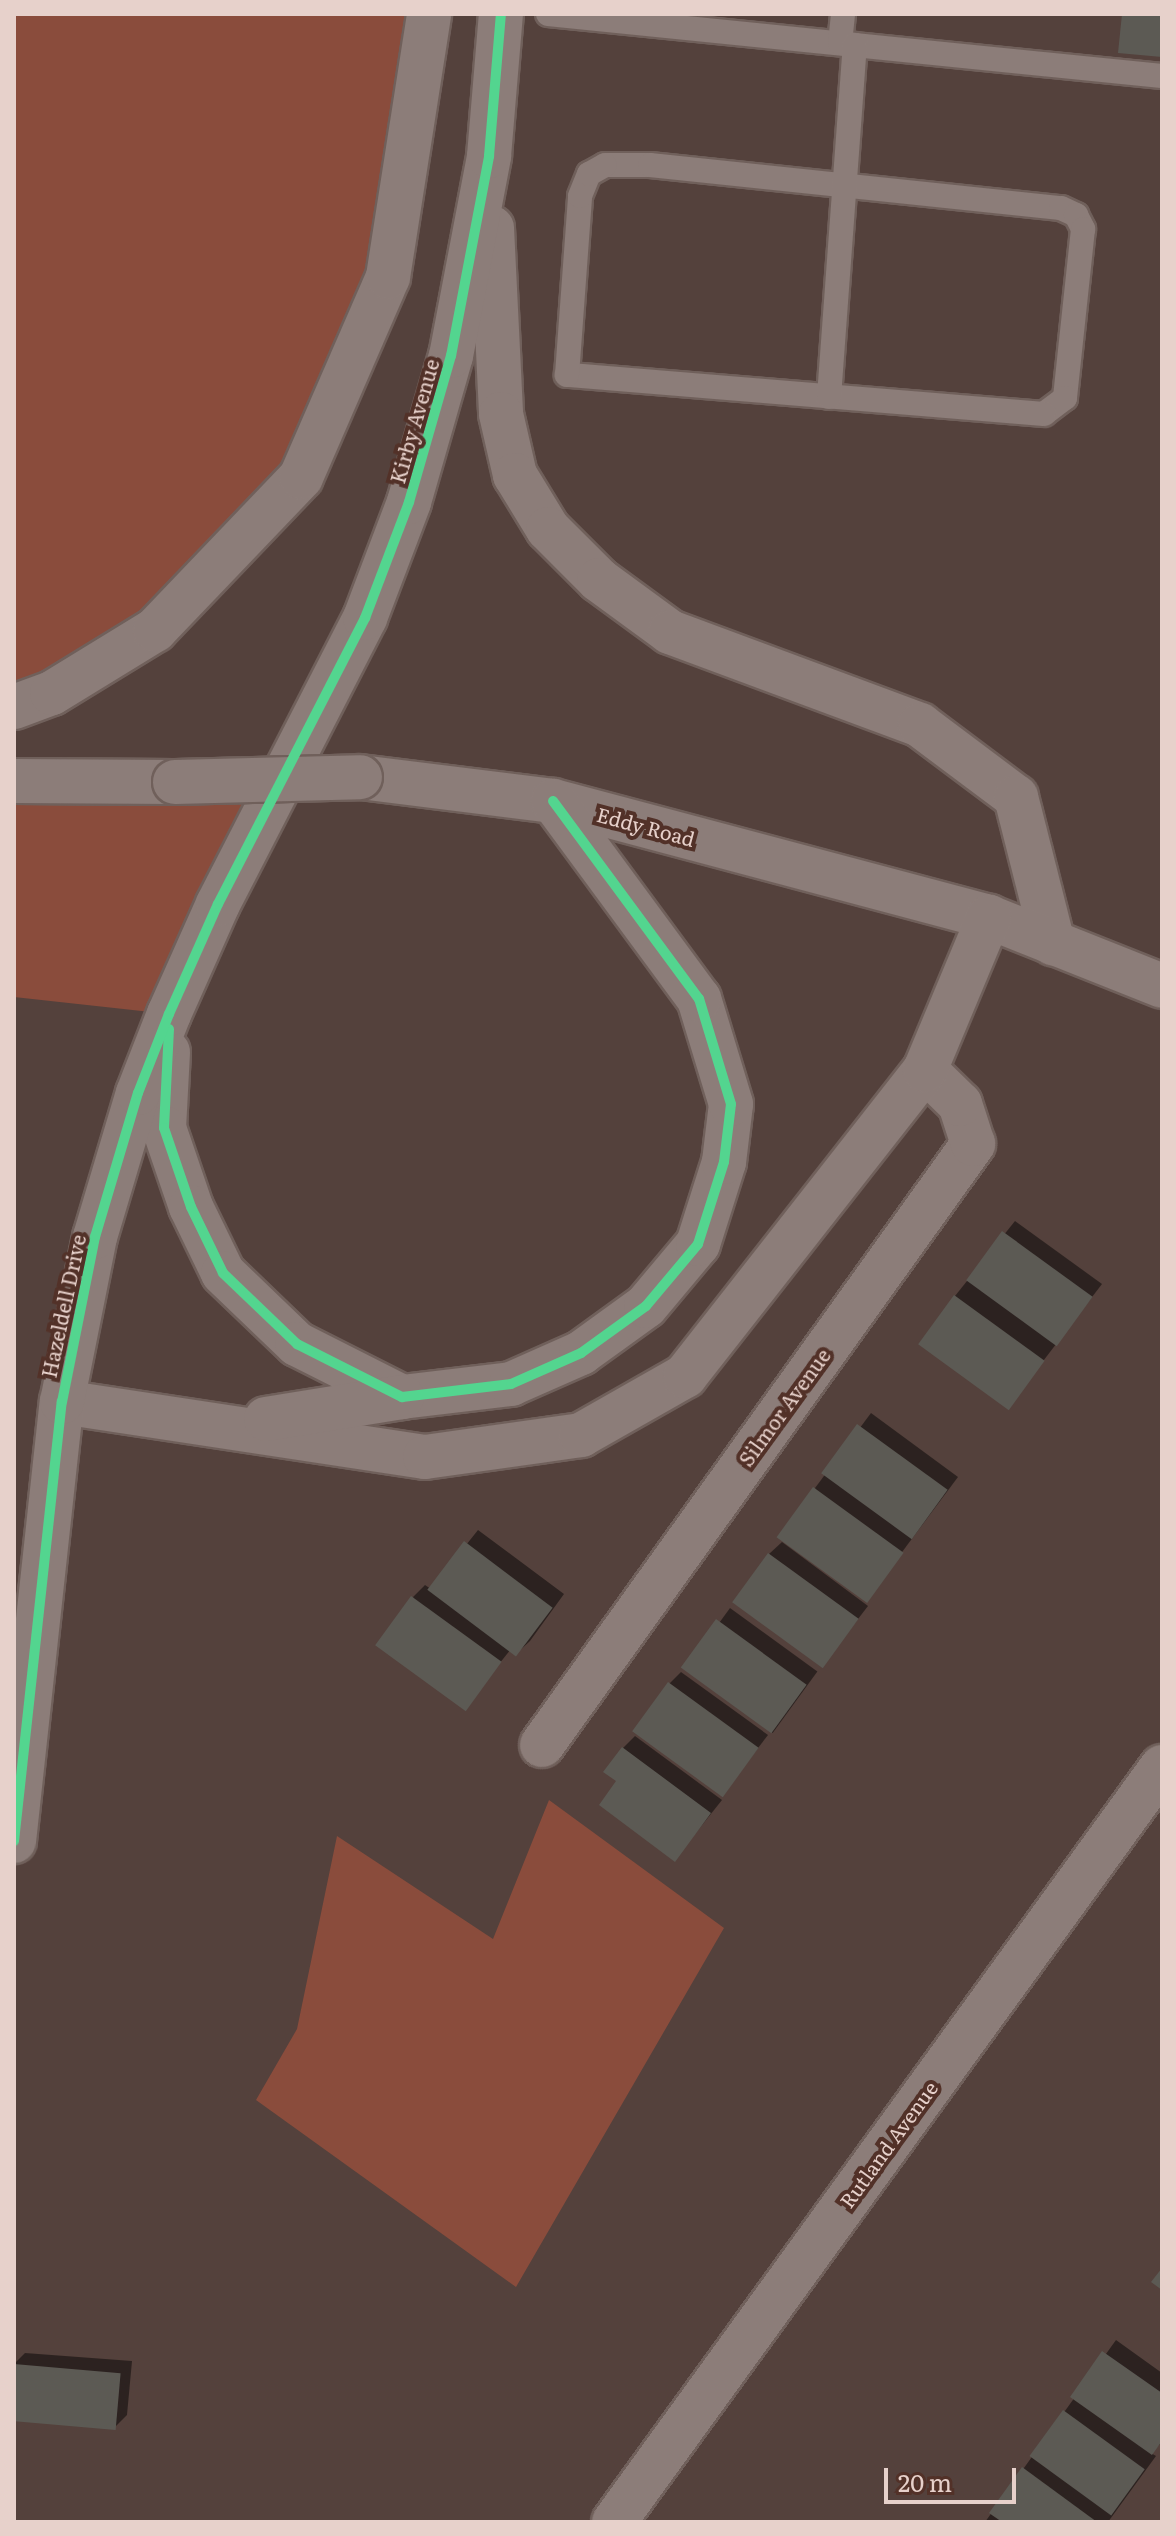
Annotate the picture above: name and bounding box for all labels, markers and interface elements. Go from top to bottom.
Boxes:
street label: Kirby Avenue [385,356,443,486]
street label: Eddy Road [594,801,698,851]
street label: Hazeldell Drive [36,1232,90,1380]
street label: Silmor Avenue [733,1343,835,1471]
street label: Rutland Avenue [834,2076,942,2212]
scale bar [888,2452,1020,2502]
text: 20 m [898,2464,952,2499]

